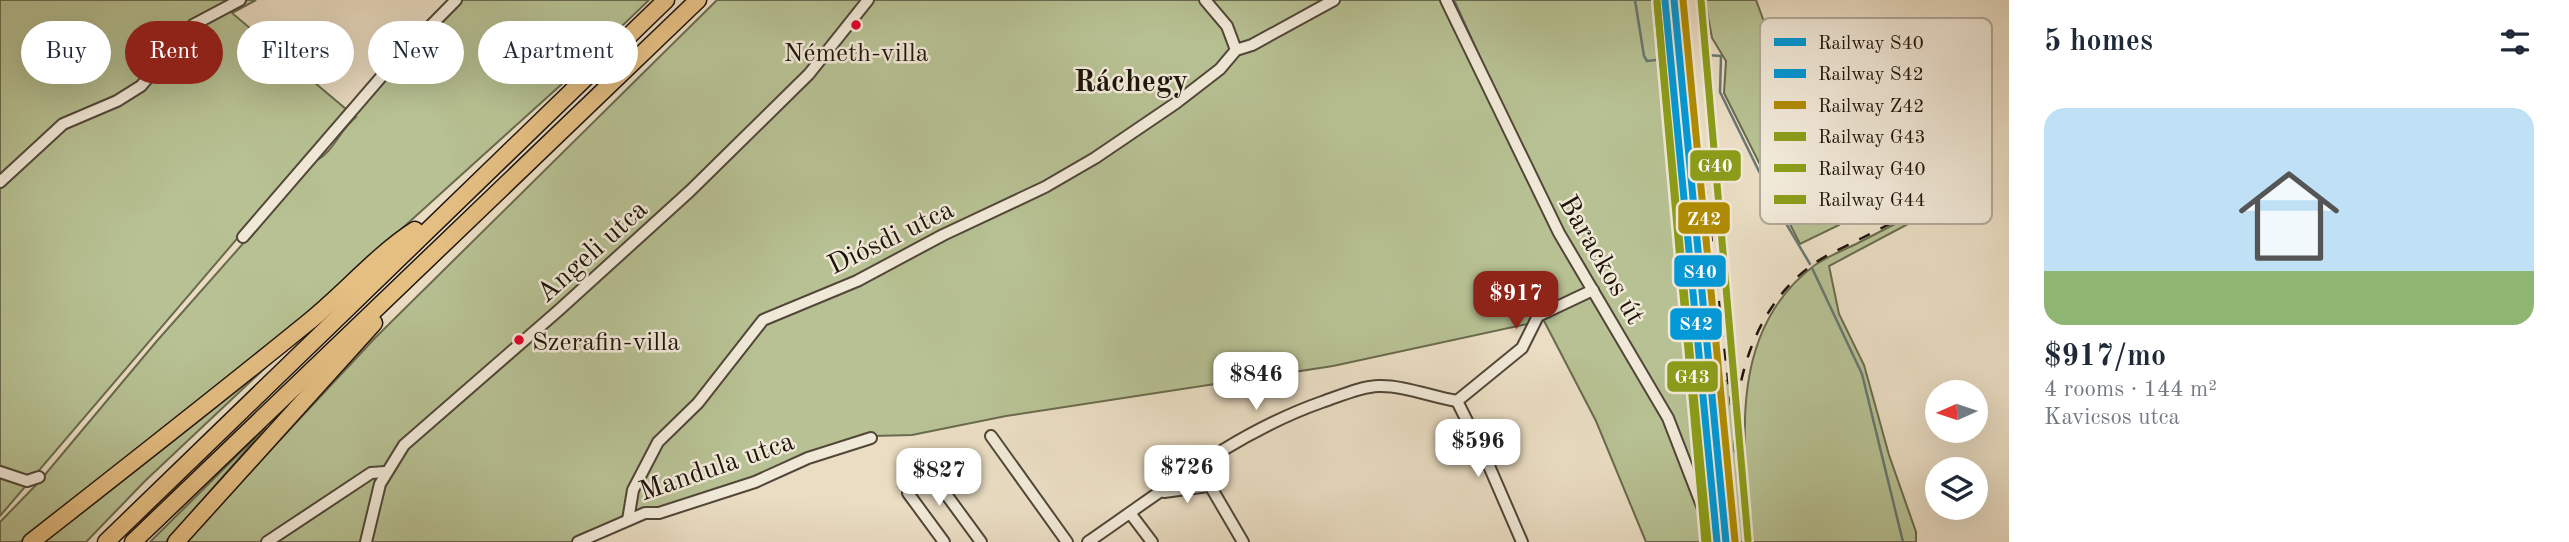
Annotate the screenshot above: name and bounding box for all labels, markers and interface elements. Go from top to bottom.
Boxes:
marker: Németh-villa [849,18,863,32]
legend [1760,18,1992,224]
chip: Buy [21,21,111,84]
chip: Rent [125,21,223,84]
chip: Filters [237,21,354,84]
chip: New [368,21,464,84]
chip: Apartment [478,21,638,84]
icon: filters [2496,23,2534,61]
text: 5 homes [2044,27,2153,57]
text: Railway S40 [1818,35,1924,54]
place label: Németh-villa [783,41,929,67]
text: Railway S42 [1818,66,1924,85]
district label: Ráchegy [1074,68,1188,98]
text: Railway Z42 [1818,98,1924,117]
text: Railway G43 [1818,129,1926,148]
line badge: G40 [1689,149,1742,182]
icon: home [2226,153,2352,279]
text: G40 [1697,158,1733,177]
text: Railway G40 [1818,161,1926,180]
street label: Barackos út [1552,191,1648,330]
text: Railway G44 [1818,192,1926,211]
street label: Angeli utca [532,195,654,309]
street label: Diósdi utca [824,196,959,281]
line badge: Z42 [1677,201,1731,235]
text: Z42 [1687,211,1721,230]
line badge: S40 [1673,254,1727,288]
text: S40 [1683,264,1717,283]
pin: $917 [1475,272,1557,331]
text: $917 [1489,282,1543,305]
line badge: S42 [1669,307,1723,341]
text: S42 [1679,316,1713,335]
place label: Szerafin-villa [532,330,680,356]
marker: Szerafin-villa [512,333,526,347]
text: $917/mo [2044,342,2166,372]
pin: $846 [1215,352,1297,412]
line badge: G43 [1666,360,1719,393]
text: $846 [1229,363,1283,386]
text: G43 [1674,369,1710,388]
text: 4 rooms · 144 m² [2044,378,2217,401]
north arrow [1925,380,1988,443]
map controls [1925,380,1988,520]
text: Kavicsos utca [2044,406,2180,429]
pin: $596 [1437,420,1519,479]
street label: Mandula utca [636,428,798,507]
text: $596 [1451,430,1505,453]
pin: $726 [1146,446,1228,505]
pin: $827 [898,448,980,508]
text: $726 [1160,456,1214,479]
button: layers [1925,457,1988,520]
text: $827 [912,459,966,482]

